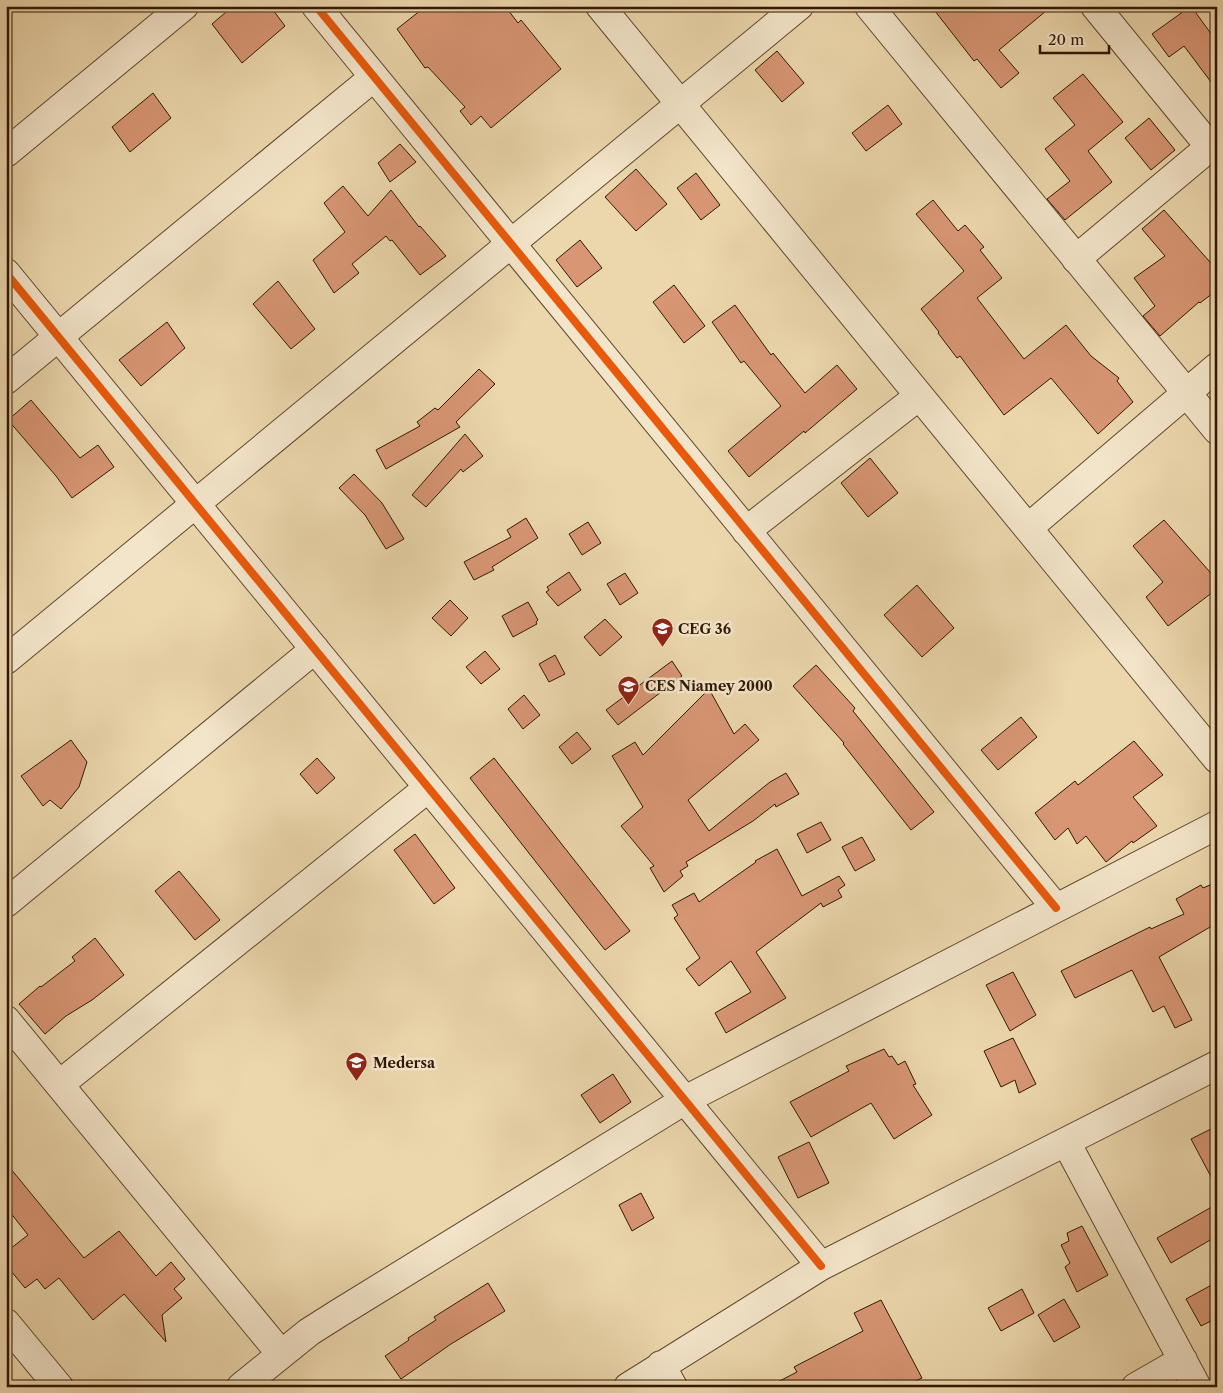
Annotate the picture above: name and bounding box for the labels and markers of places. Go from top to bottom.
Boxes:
school or university icon: CEG 36 [650,617,674,648]
place label: CEG 36 [678,620,731,638]
school or university icon: CES Niamey 2000 [617,674,641,705]
place label: CES Niamey 2000 [645,677,773,695]
school or university icon: Medersa [345,1051,369,1082]
place label: Medersa [373,1054,436,1072]

